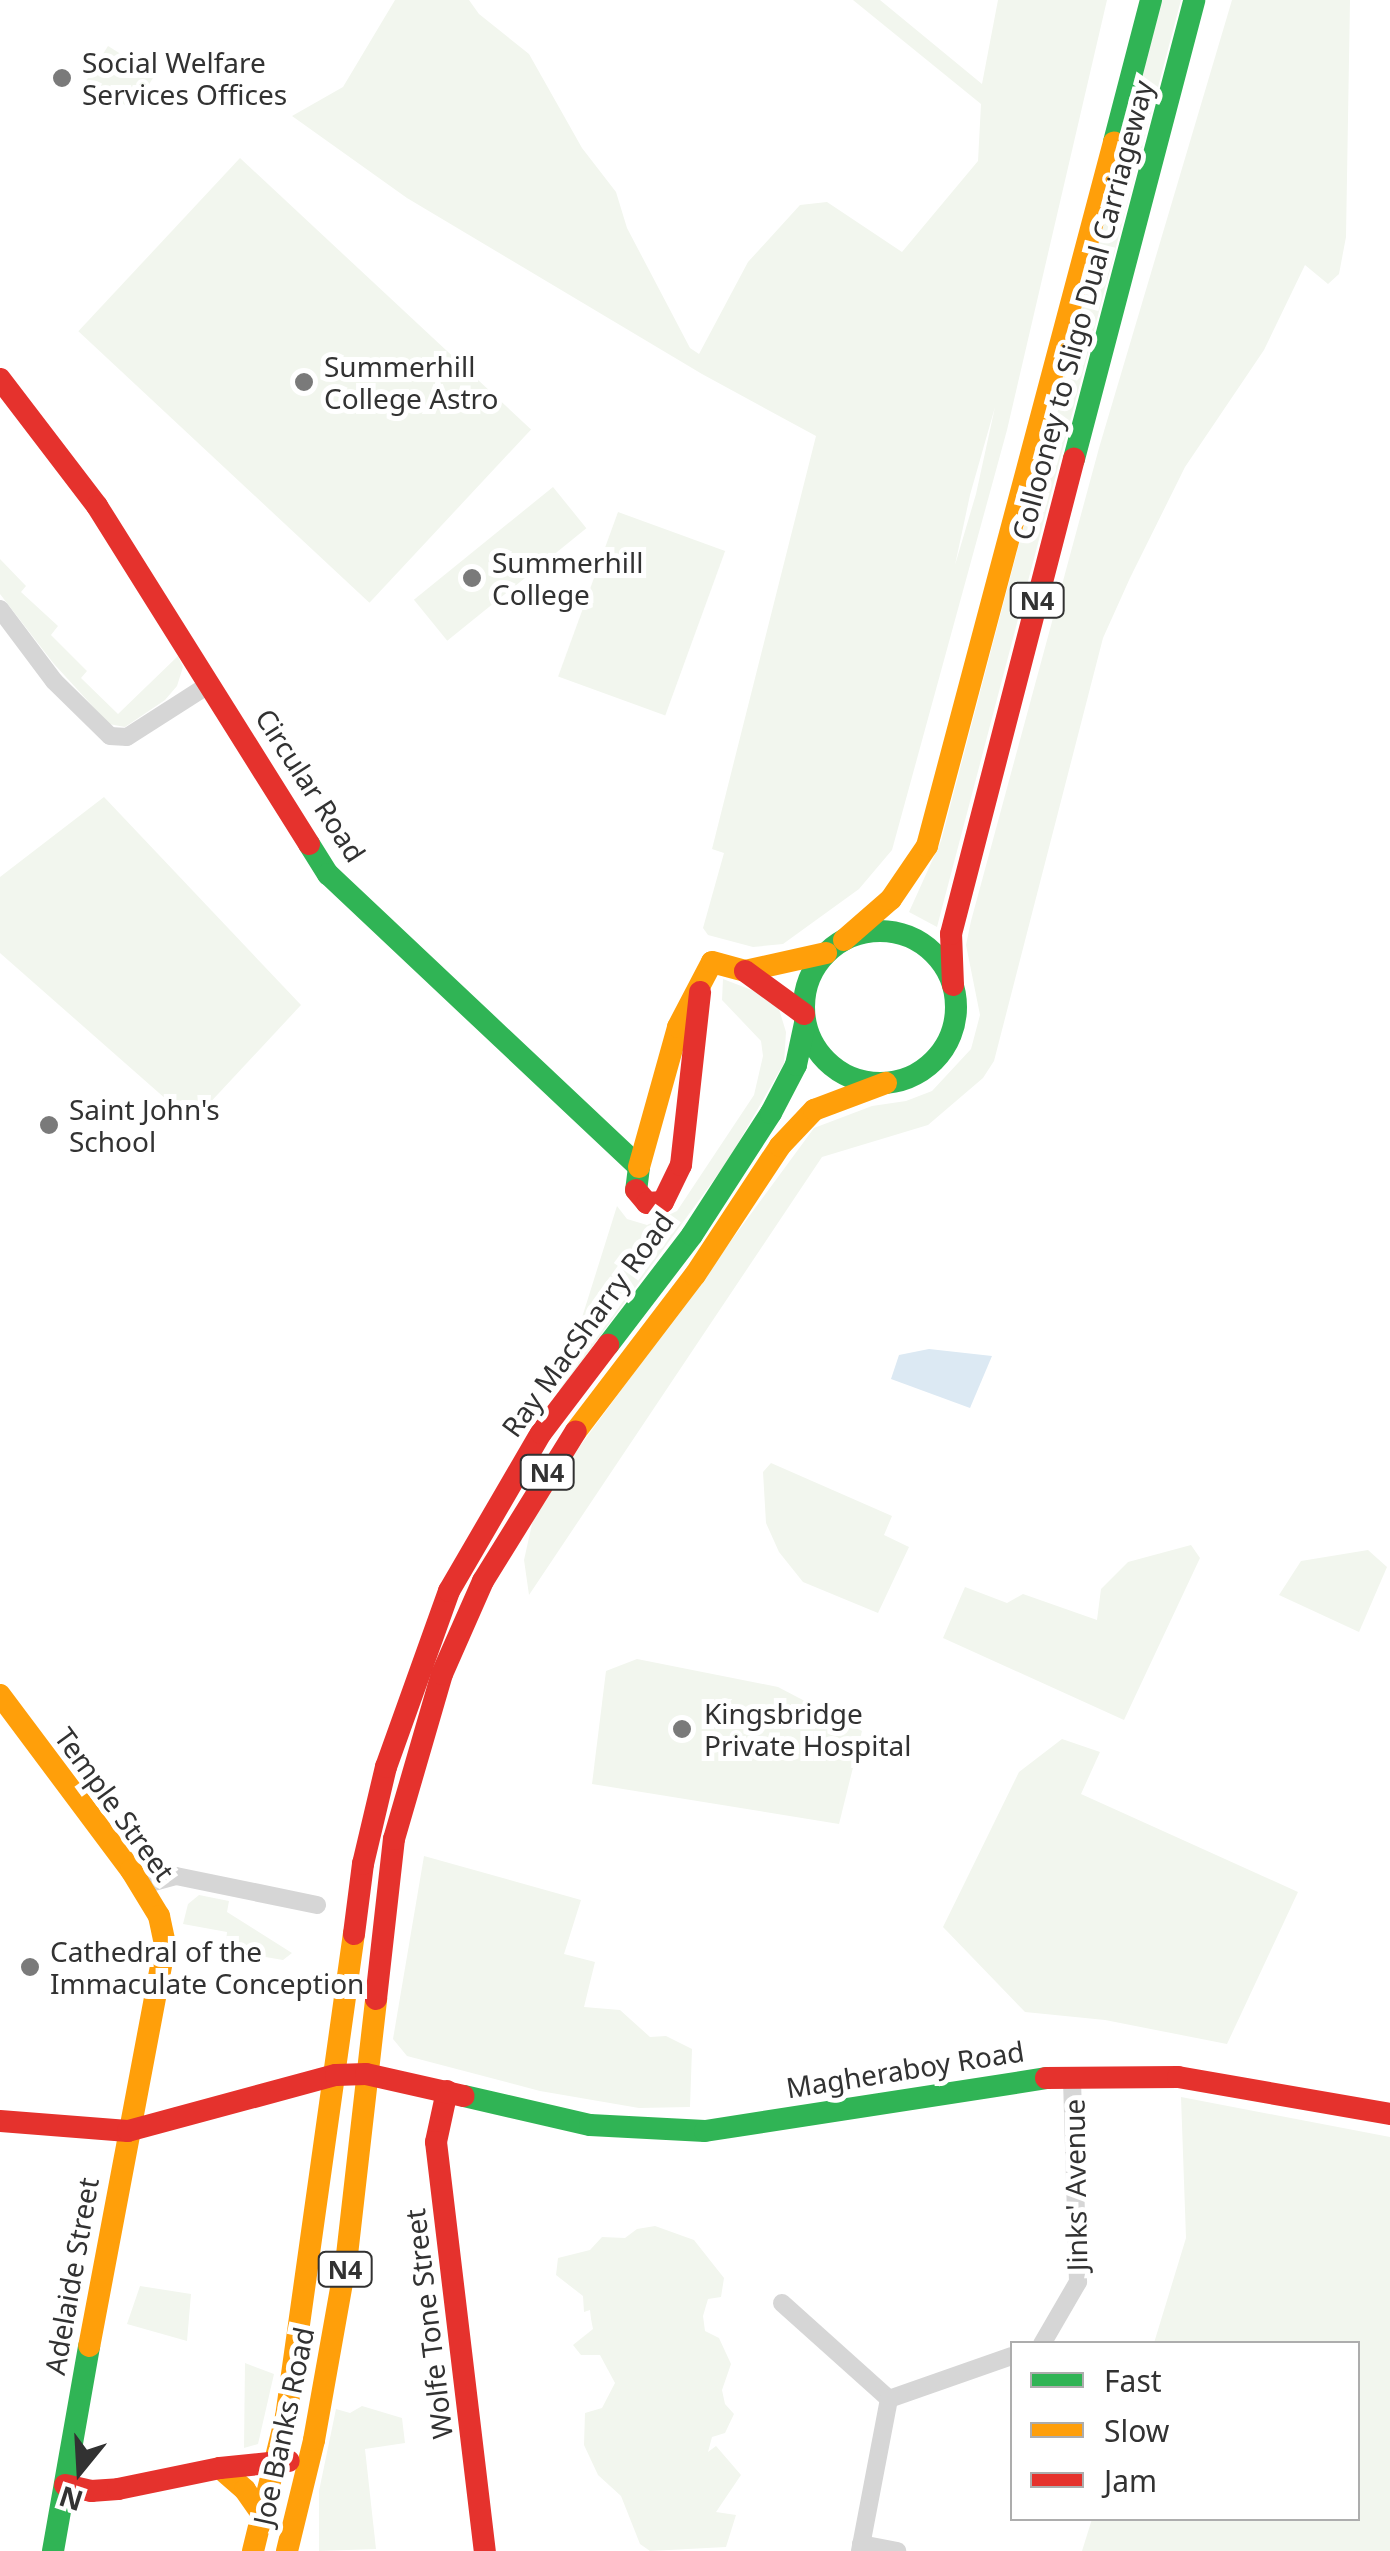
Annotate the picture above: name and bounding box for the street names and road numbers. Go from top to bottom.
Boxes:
street label: Collooney to Sligo Dual Carriageway [1004,76,1160,544]
road number: N4 [1010,580,1064,620]
street label: Circular Road [249,702,373,868]
street label: Ray MacSharry Road [494,1205,680,1443]
road number: N4 [520,1452,574,1492]
street label: Temple Street [48,1721,182,1887]
street label: Magheraboy Road [784,2034,1026,2104]
street label: Jinks' Avenue [1057,2099,1093,2271]
street label: Adelaide Street [37,2175,105,2377]
street label: Wolfe Tone Street [397,2207,459,2441]
road number: N4 [318,2249,372,2289]
street label: Joe Banks Road [246,2324,320,2528]

